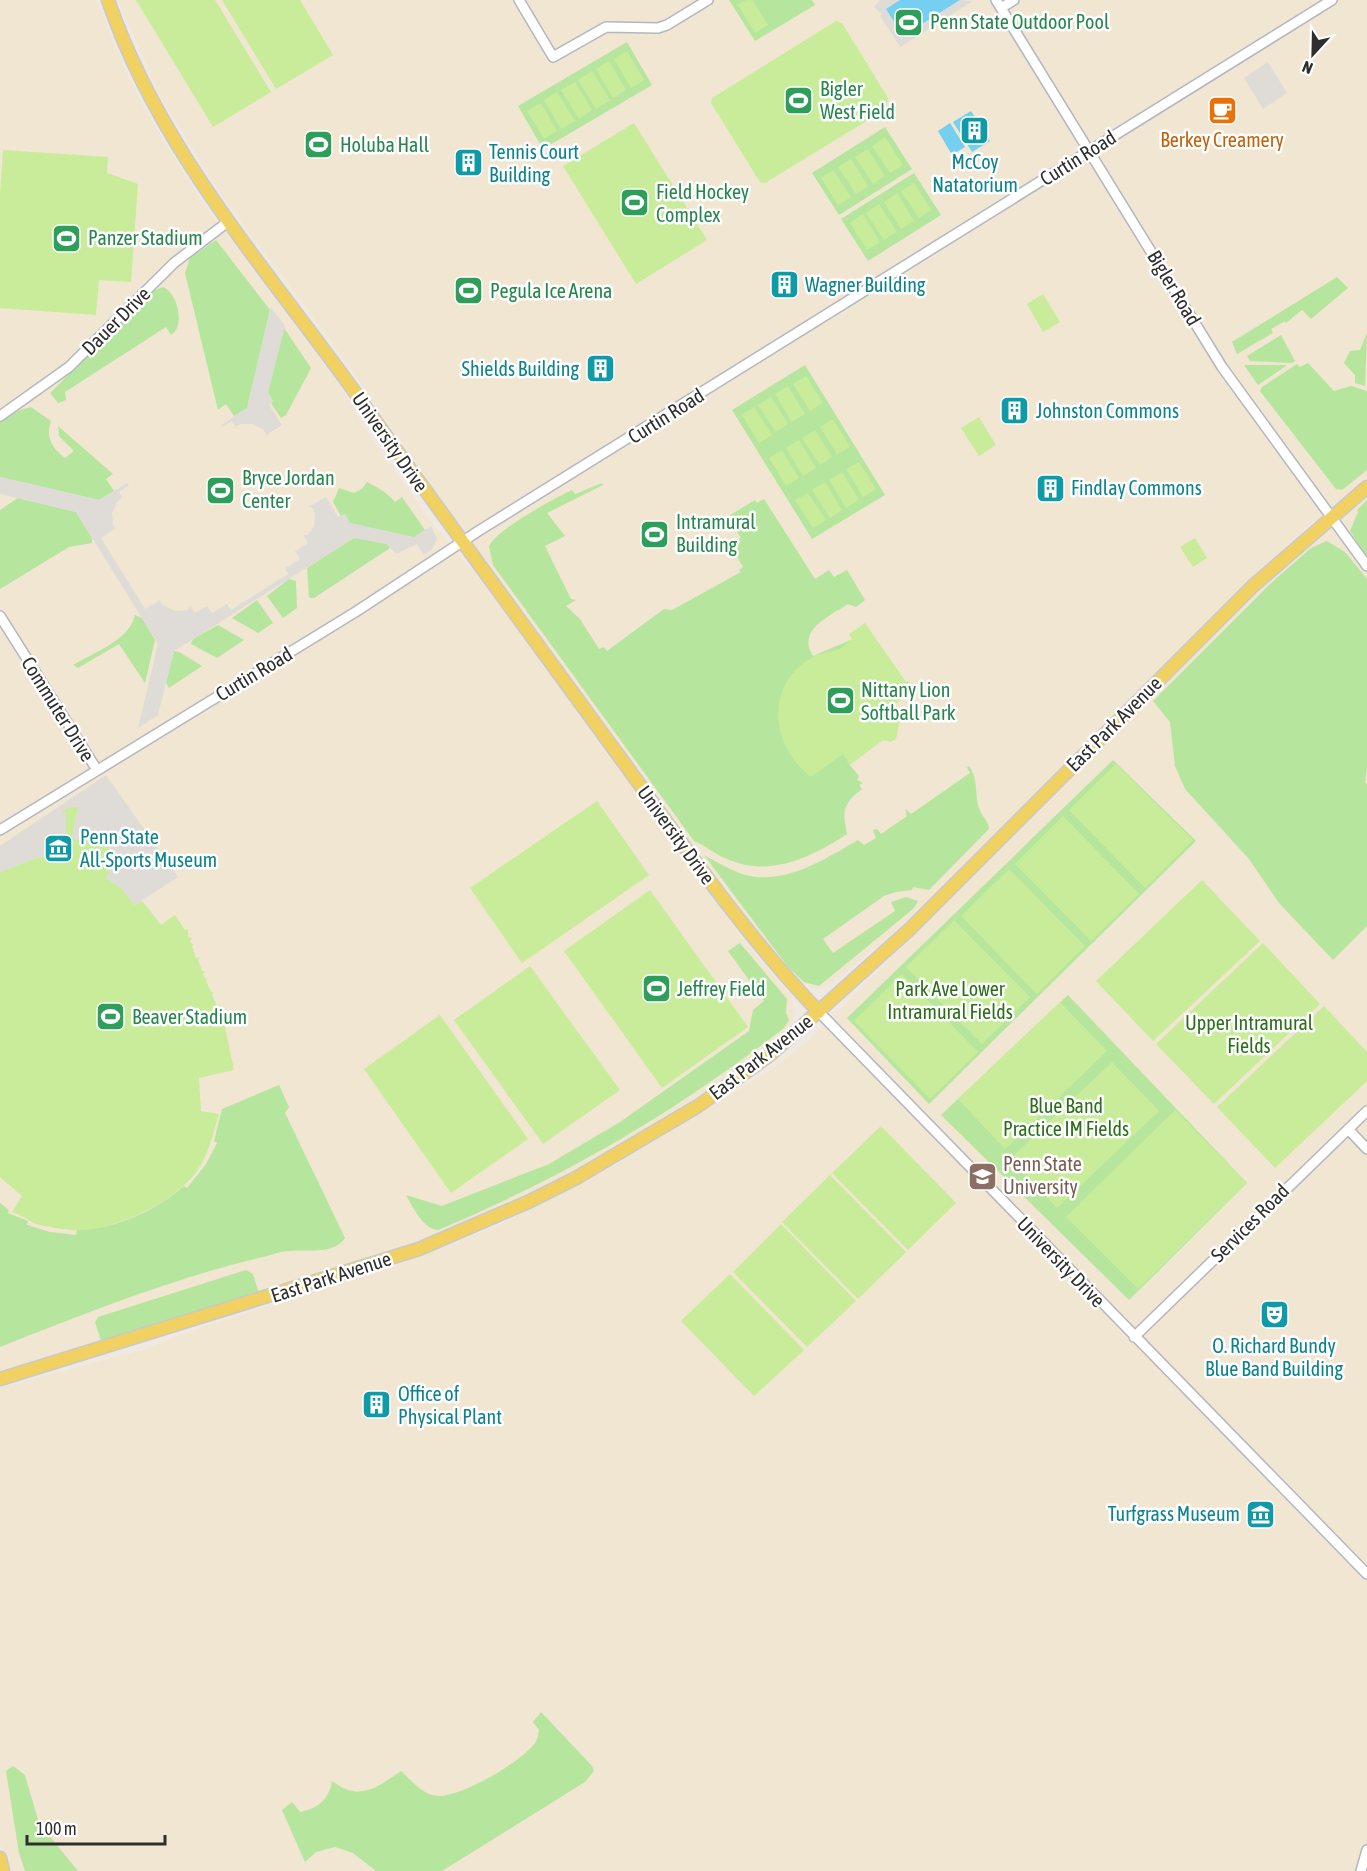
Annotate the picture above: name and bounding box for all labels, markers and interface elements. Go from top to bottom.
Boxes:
sports icon: Penn State Outdoor Pool [893,6,925,38]
place label: Penn State Outdoor Pool [930,10,1110,33]
north arrow [1283,24,1343,84]
text: N [1300,58,1315,78]
place label: Bigler West Field [820,77,895,123]
sports icon: Bigler West Field [783,84,815,116]
cafe icon: Berkey Creamery [1206,94,1238,126]
building icon: McCoy Natatorium [959,115,991,147]
street label: Curtin Road [1035,125,1120,190]
place label: Berkey Creamery [1160,128,1284,151]
sports icon: Holuba Hall [303,129,335,161]
place label: Holuba Hall [340,133,430,156]
place label: Tennis Court Building [489,140,579,186]
building icon: Tennis Court Building [452,147,484,179]
place label: McCoy Natatorium [932,150,1018,196]
place label: Field Hockey Complex [656,180,749,226]
sports icon: Field Hockey Complex [619,187,651,219]
sports icon: Panzer Stadium [51,222,83,254]
place label: Panzer Stadium [88,226,203,249]
street label: Bigler Road [1143,246,1206,330]
building icon: Wagner Building [768,269,800,301]
place label: Wagner Building [805,273,926,296]
sports icon: Pegula Ice Arena [453,275,485,307]
place label: Pegula Ice Arena [490,279,612,302]
street label: Dauer Drive [77,282,154,359]
building icon: Shields Building [584,353,616,385]
place label: Shields Building [462,357,579,380]
street label: Curtin Road [623,383,708,448]
street label: University Drive [348,387,433,496]
building icon: Johnston Commons [999,395,1031,427]
place label: Johnston Commons [1036,399,1179,422]
place label: Bryce Jordan Center [242,466,335,512]
building icon: Findlay Commons [1034,472,1066,504]
sports icon: Bryce Jordan Center [205,474,237,506]
place label: Findlay Commons [1071,476,1202,499]
place label: Intramural Building [676,510,756,556]
sports icon: Intramural Building [639,518,671,550]
street label: Curtin Road [211,642,296,705]
street label: Commuter Drive [17,652,100,765]
street label: East Park Avenue [1061,671,1166,776]
place label: Nittany Lion Softball Park [861,678,956,724]
sports icon: Nittany Lion Softball Park [824,685,856,717]
street label: University Drive [633,781,720,889]
place label: Penn State All-Sports Museum [80,825,217,871]
museum icon: Penn State All-Sports Museum [43,832,75,864]
sports icon: Jeffrey Field [640,973,672,1005]
place label: Jeffrey Field [677,977,765,1000]
park label: Park Ave Lower Intramural Fields [887,977,1013,1023]
sports icon: Beaver Stadium [95,1001,127,1033]
place label: Beaver Stadium [132,1005,247,1028]
street label: East Park Avenue [704,1009,817,1104]
park label: Upper Intramural Fields [1185,1011,1314,1057]
park label: Blue Band Practice IM Fields [1003,1094,1129,1140]
place label: Penn State University [1003,1152,1082,1198]
school or university icon: Penn State University [966,1160,998,1192]
street label: Services Road [1206,1179,1293,1266]
street label: University Drive [1013,1212,1110,1311]
street label: East Park Avenue [268,1246,394,1307]
theatre icon: O. Richard Bundy Blue Band Building [1258,1299,1290,1331]
place label: O. Richard Bundy Blue Band Building [1205,1334,1343,1380]
place label: Office of Physical Plant [398,1382,502,1428]
building icon: Office of Physical Plant [361,1389,393,1421]
museum icon: Turfgrass Museum [1245,1498,1277,1530]
place label: Turfgrass Museum [1108,1502,1240,1525]
scale bar [27,1808,165,1846]
text: 100 m [36,1818,77,1839]

